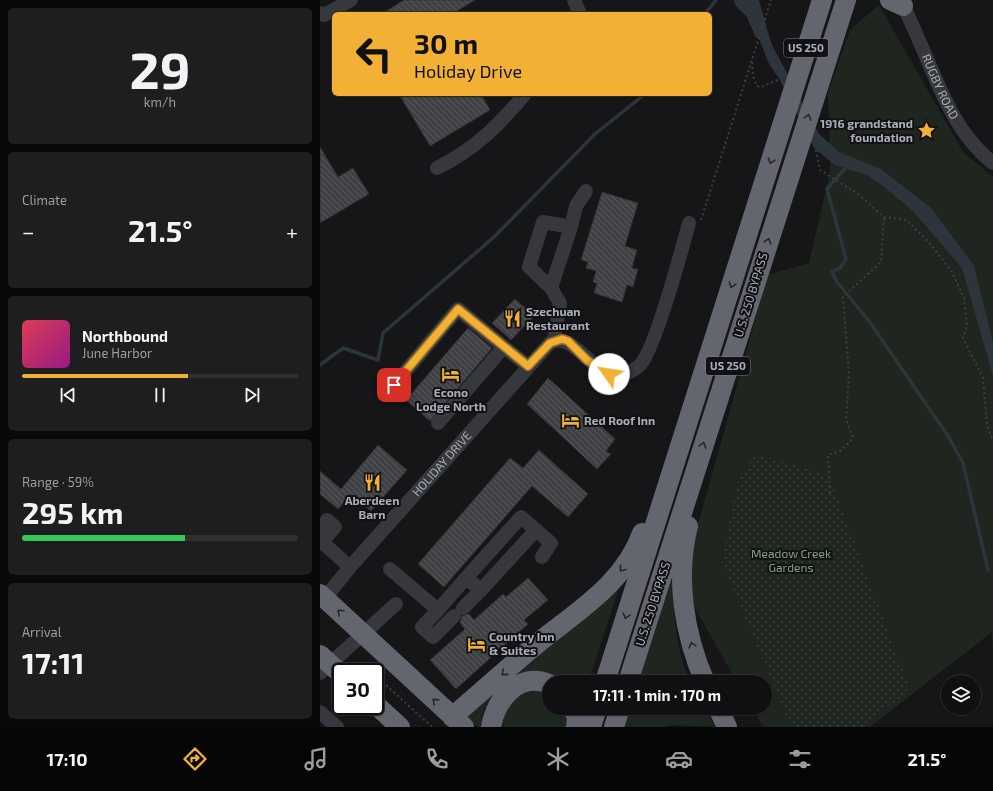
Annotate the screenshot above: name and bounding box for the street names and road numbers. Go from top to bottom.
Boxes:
road number: US 250 [784,39,828,57]
street label: RUGBY ROAD [920,52,962,121]
street label: U.S. 250 BYPASS [731,251,770,339]
road number: US 250 [706,357,750,375]
street label: HOLIDAY DRIVE [409,428,474,498]
street label: U.S. 250 BYPASS [632,560,672,648]

